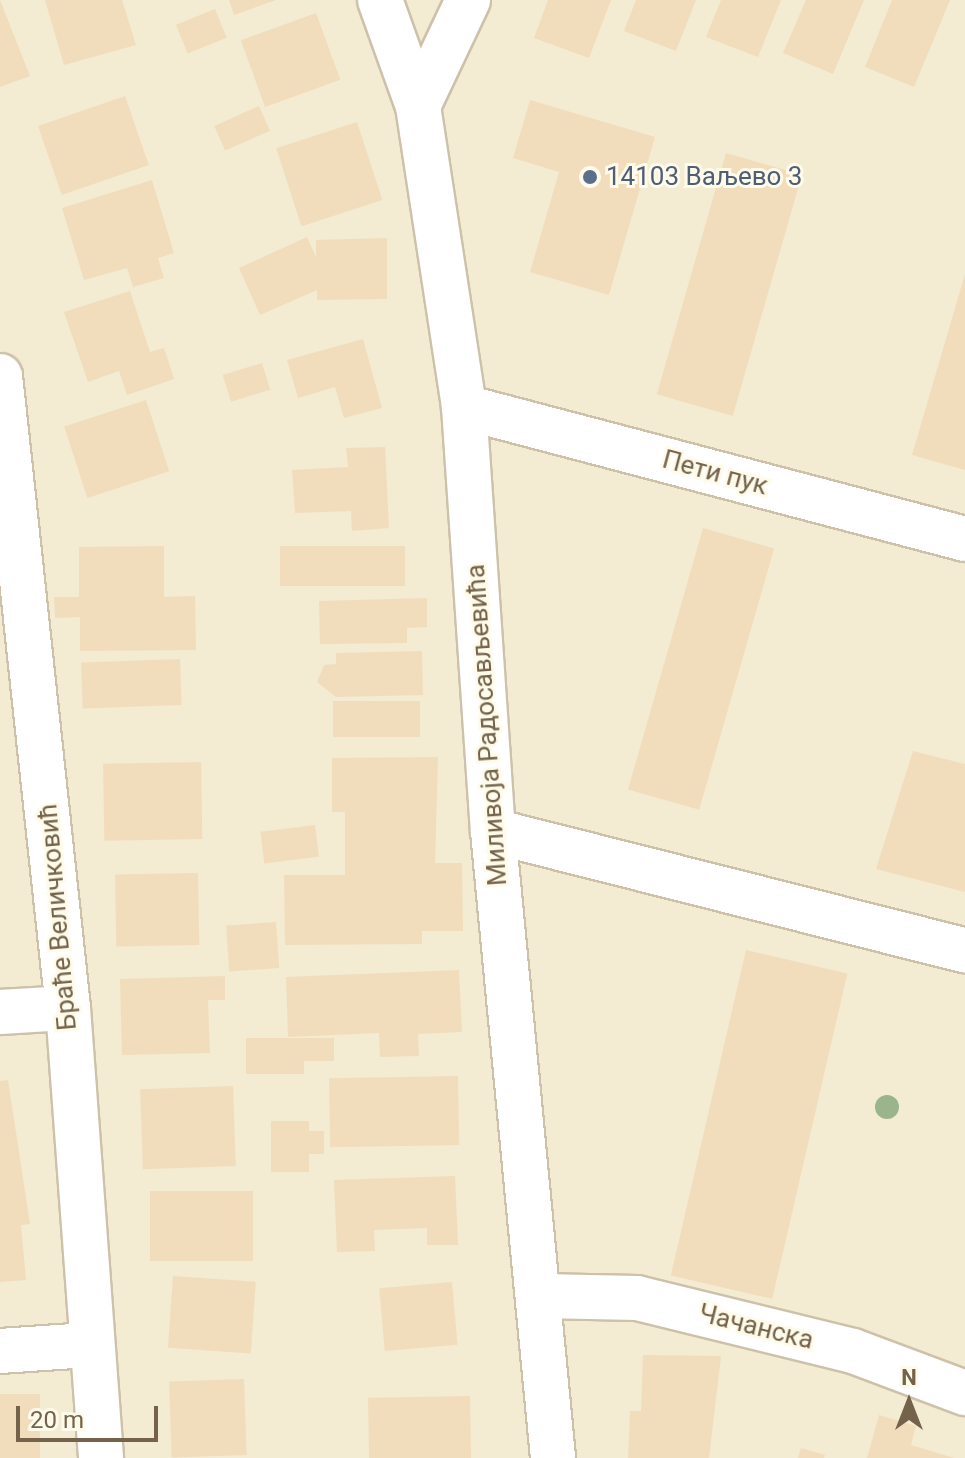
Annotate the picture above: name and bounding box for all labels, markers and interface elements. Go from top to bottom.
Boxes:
place label: 14103 Ваљево 3 [606,161,802,193]
marker: 14103 Ваљево 3 [581,168,599,186]
street label: Пети пук [659,444,771,502]
street label: Миливоја Радосављевића [460,563,514,887]
street label: Браће Величковић [33,802,83,1032]
street label: Чачанска [695,1298,817,1356]
north arrow [869,1362,949,1442]
text: N [901,1365,917,1390]
scale bar [20,1390,162,1440]
text: 20 m [30,1406,84,1434]

